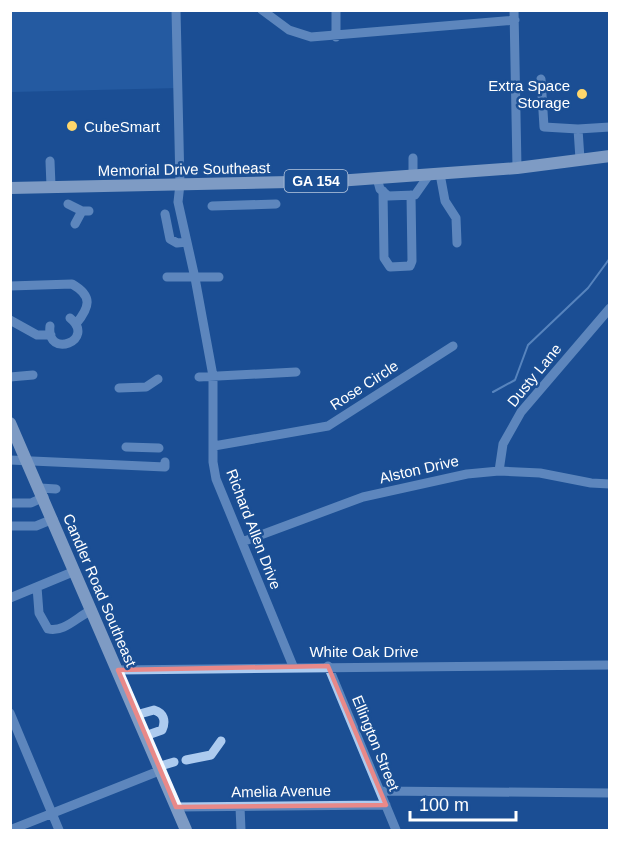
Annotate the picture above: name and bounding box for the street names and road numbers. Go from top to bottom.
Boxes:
street label: Memorial Drive Southeast [98,159,271,179]
road number: GA 154 [284,170,348,192]
street label: Dusty Lane [504,340,564,410]
street label: Rose Circle [327,357,401,413]
street label: Alston Drive [378,452,460,486]
street label: Richard Allen Drive [223,466,285,592]
street label: Candler Road Southeast [60,511,140,670]
street label: White Oak Drive [309,643,419,660]
street label: Ellington Street [349,693,403,794]
street label: Amelia Avenue [231,782,331,800]

